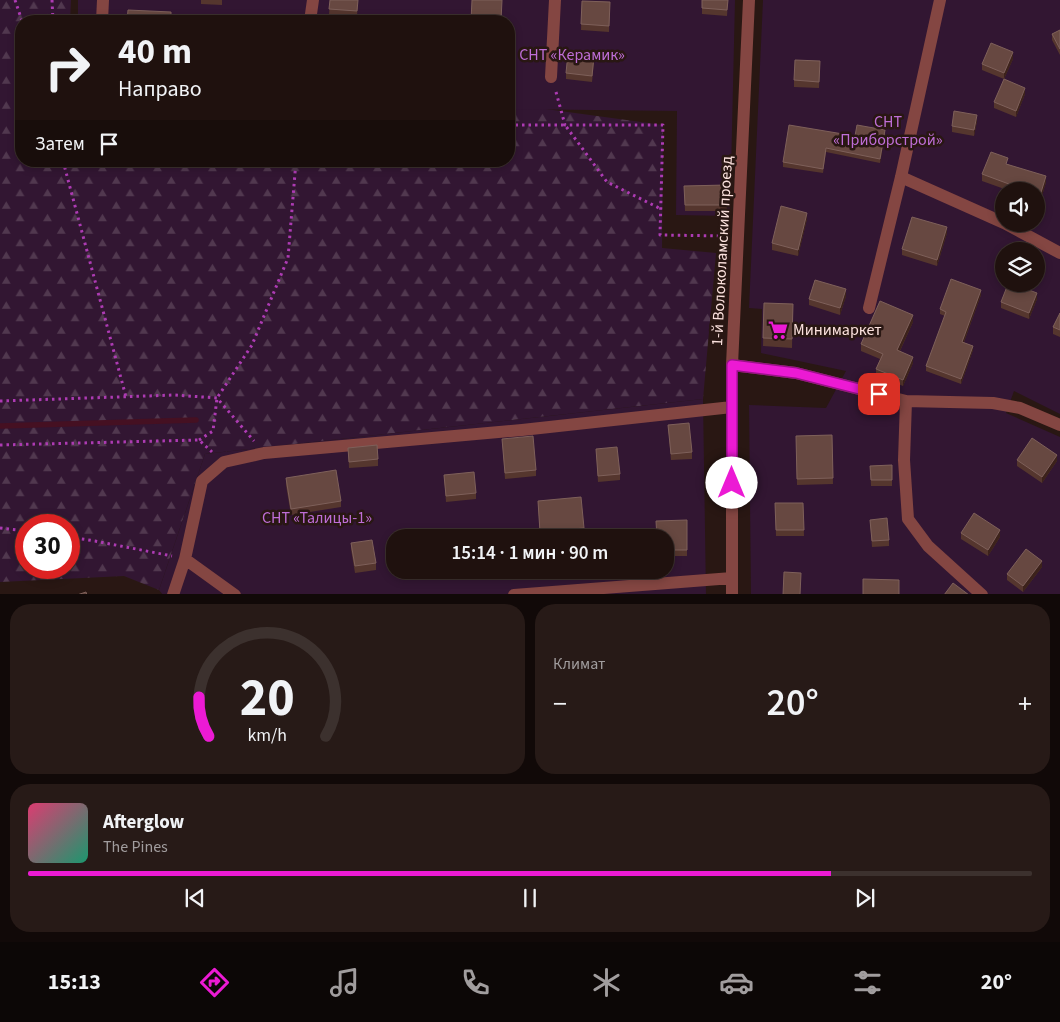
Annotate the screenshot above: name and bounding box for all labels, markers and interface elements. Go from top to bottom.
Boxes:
text: 40 m [118,27,192,77]
icon: right [35,35,100,100]
park label: СНТ «Керамик» [519,44,625,66]
text: Направо [118,73,202,105]
park label: СНТ «Приборстрой» [833,111,943,151]
icon: arrive [95,130,123,158]
text: Затем [35,131,85,158]
street label: 1-й Волоколамский проезд [706,155,738,346]
map controls [995,182,1045,292]
button: sound [995,182,1045,232]
button: layers [995,242,1045,292]
supermarket icon: Минимаркет [767,319,789,341]
place label: Минимаркет [793,319,882,341]
pin [858,373,900,415]
icon: arrive [865,380,893,408]
position arrow [705,456,757,508]
park label: СНТ «Талицы-1» [262,507,372,529]
speed limit sign: 30 [15,514,80,579]
text: 15:14 · 1 мин · 90 m [452,540,608,567]
text: Климат [553,653,605,675]
text: 20 [240,662,295,736]
text: 20° [766,676,819,730]
text: − [553,684,567,724]
text: + [1018,684,1032,724]
text: km/h [248,723,287,748]
text: Afterglow [103,809,184,836]
text: The Pines [103,836,168,858]
icon: previous [181,884,209,912]
icon: pause [516,884,544,912]
icon: next [851,884,879,912]
icon: directions [197,965,232,1000]
icon: music [327,965,362,1000]
icon: phone [458,965,493,1000]
icon: climate [589,965,624,1000]
icon: car [719,965,754,1000]
icon: filters [850,965,885,1000]
text: 15:13 [48,966,101,998]
text: 20° [981,966,1012,998]

